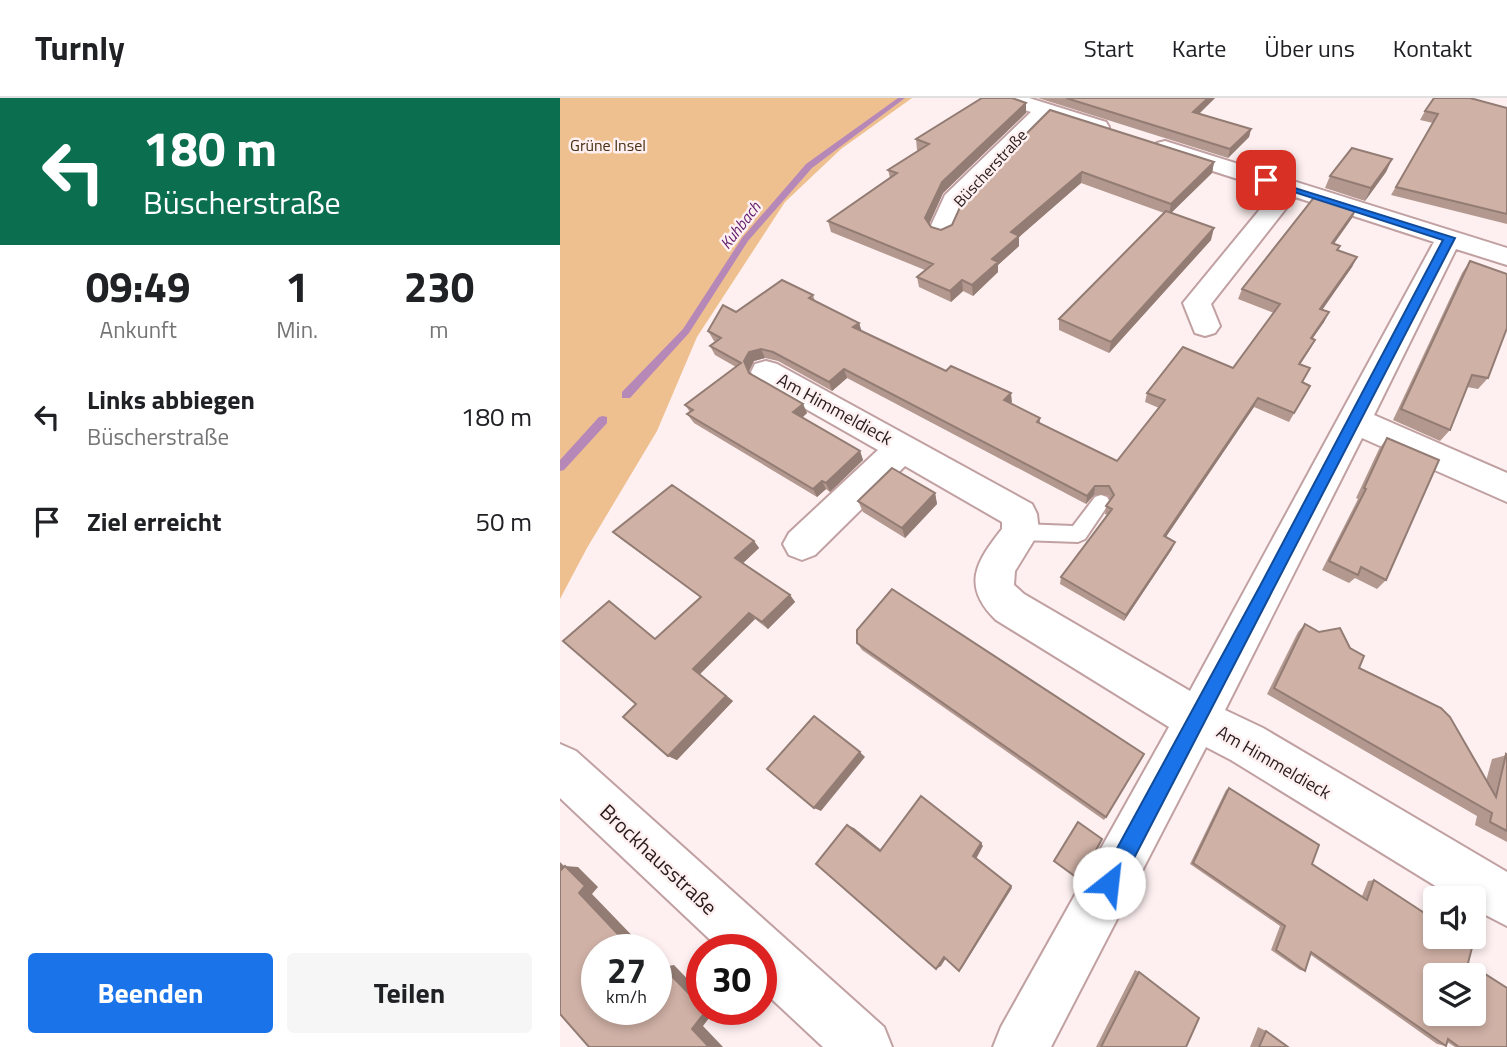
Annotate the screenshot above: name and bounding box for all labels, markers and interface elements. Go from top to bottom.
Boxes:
text: Turnly [35,23,125,73]
text: Start [1084,30,1134,66]
text: Karte [1172,30,1226,66]
text: Über uns [1264,30,1355,66]
text: Kontakt [1393,30,1472,66]
text: 180 m [143,110,277,185]
street label: Büscherstraße [948,124,1032,212]
icon: left [28,126,119,217]
park label: Grüne Insel [570,133,646,157]
pin [1236,150,1296,210]
icon: arrive [1247,161,1285,199]
text: Büscherstraße [143,178,341,226]
water label: Kuhbach [714,195,767,254]
text: 09:49 [86,254,191,318]
text: 1 [285,254,309,318]
text: 230 [404,254,474,318]
text: Ankunft [99,312,177,347]
text: Min. [276,312,318,347]
text: m [429,312,449,347]
street label: Am Himmeldieck [772,366,898,452]
text: Links abbiegen [87,380,255,419]
text: 180 m [461,397,532,436]
icon: left [28,398,66,436]
text: Büscherstraße [87,419,229,454]
text: Ziel erreicht [87,502,222,541]
text: 50 m [475,502,532,541]
icon: arrive [28,503,66,541]
street label: Am Himmeldieck [1212,718,1337,806]
street label: Brockhausstraße [593,796,725,922]
position arrow [1072,846,1146,920]
map controls [1423,886,1486,1026]
button: sound [1423,886,1486,949]
speed limit sign: 30 [686,934,777,1025]
text: 27 [607,943,646,997]
button: Beenden [28,953,273,1033]
button: Teilen [287,953,532,1033]
button: layers [1423,963,1486,1026]
text: km/h [606,983,647,1010]

